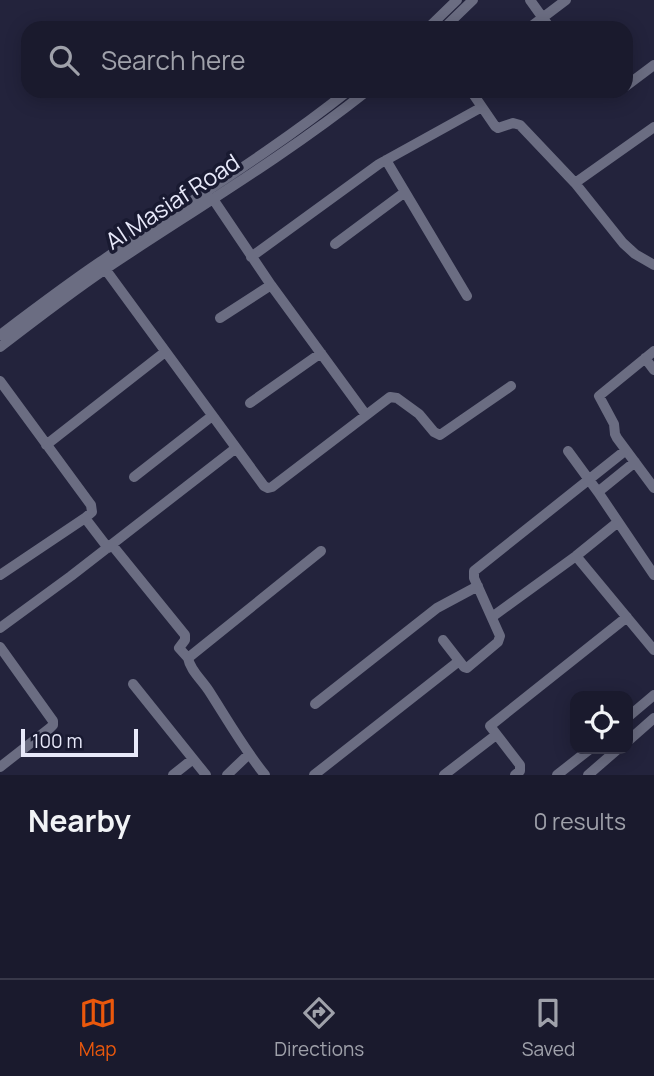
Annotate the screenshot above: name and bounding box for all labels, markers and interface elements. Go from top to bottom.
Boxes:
search box [21,21,633,98]
icon: search [45,41,83,79]
text: Search here [101,42,246,78]
street label: Al Masiaf Road [99,146,245,256]
map controls [570,691,633,754]
button: locate [570,691,633,754]
scale bar [21,726,138,758]
text: 100 m [32,728,83,754]
text: Nearby [28,800,131,841]
text: 0 results [533,805,626,837]
tab: Map [79,994,117,1062]
tab: Directions [274,994,364,1062]
tab: Saved [522,994,575,1062]

